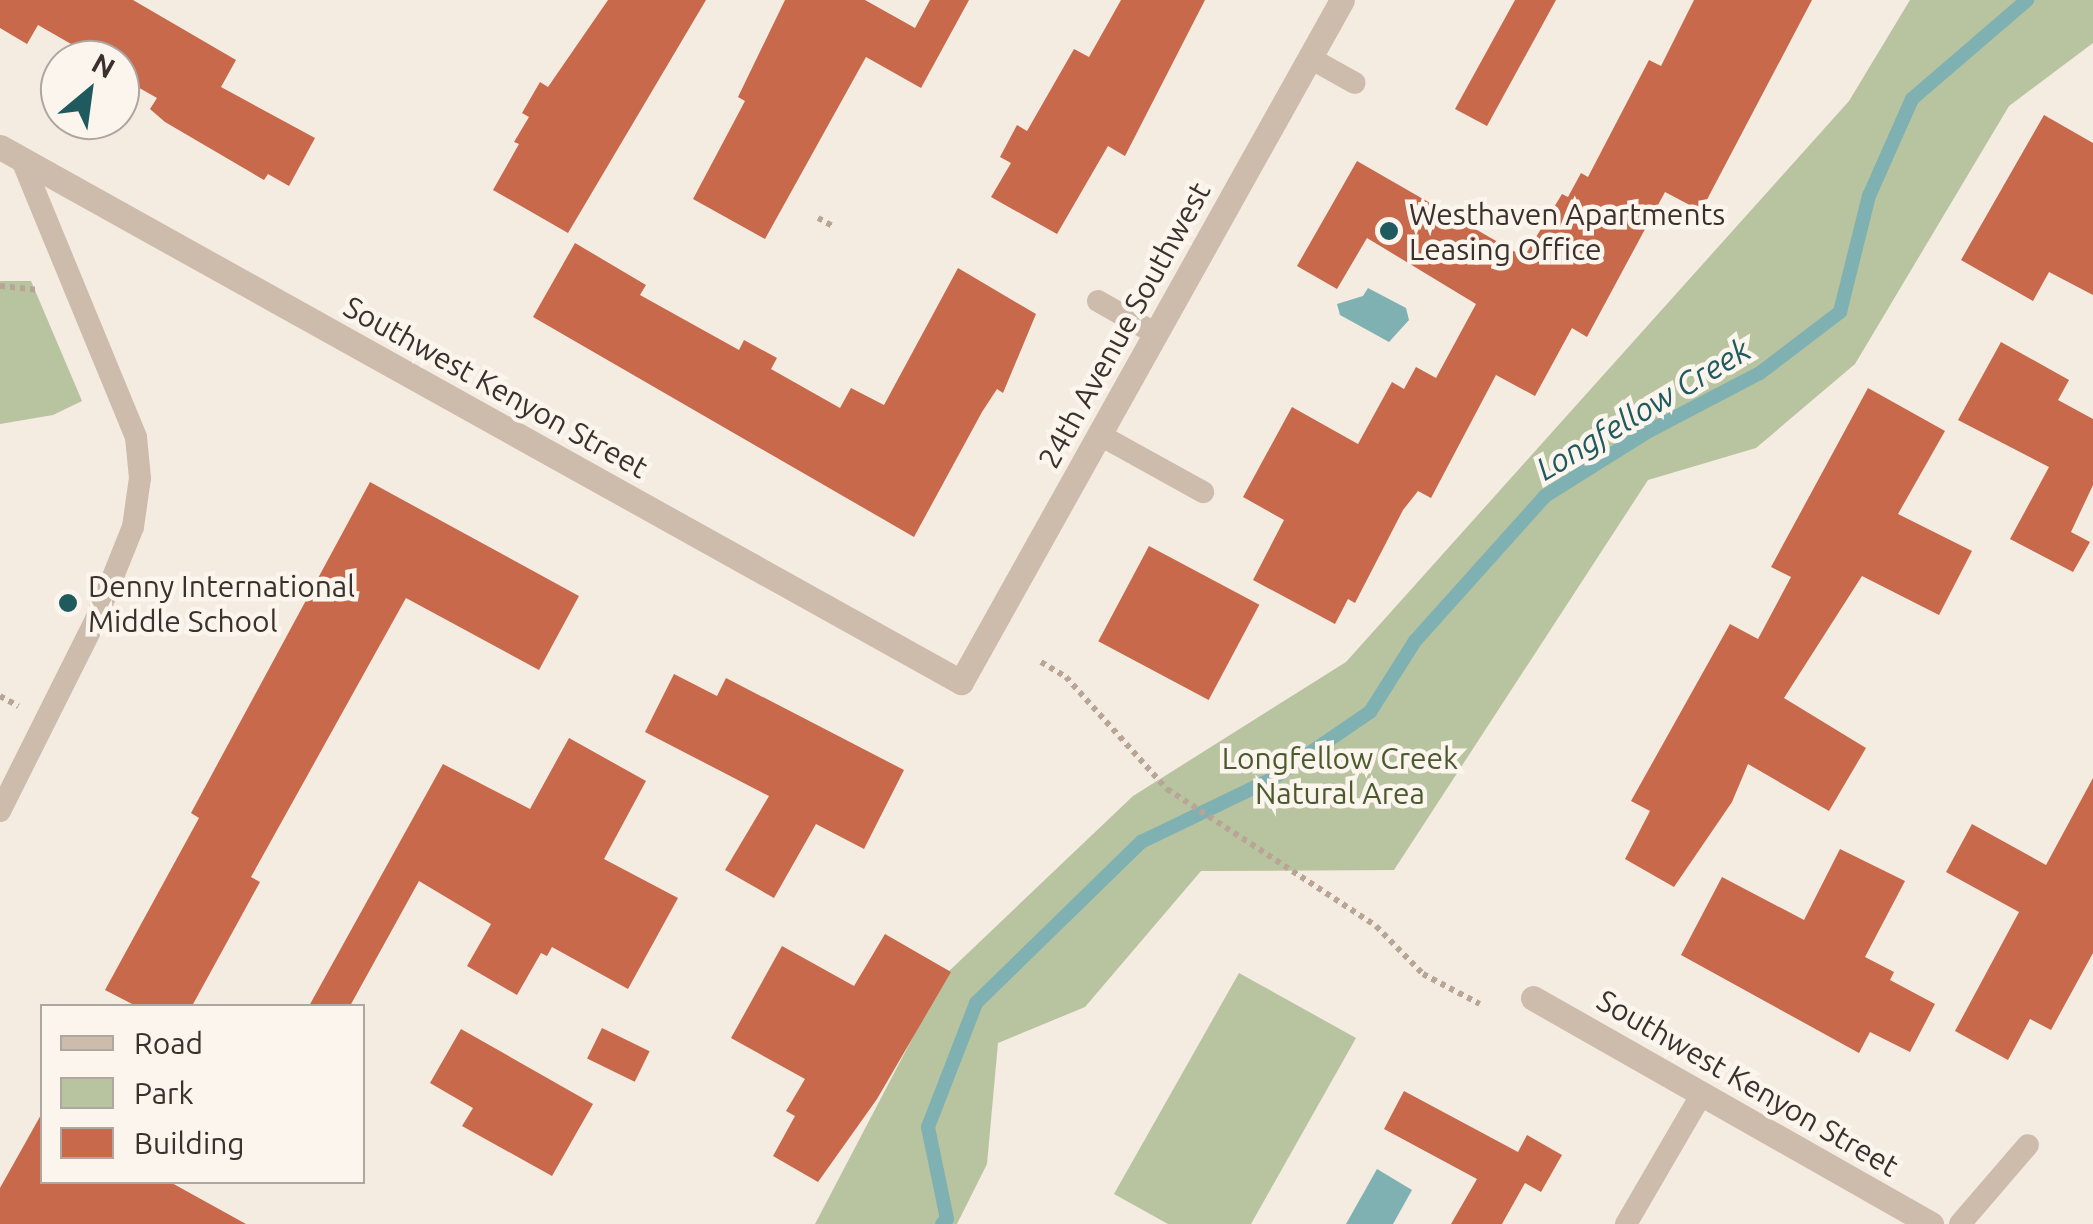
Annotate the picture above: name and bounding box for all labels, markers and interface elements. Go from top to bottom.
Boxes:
north arrow [40,40,140,140]
text: N [87,46,120,84]
street label: 24th Avenue Southwest [1030,176,1218,474]
place label: Westhaven Apartments Leasing Office [1409,196,1725,266]
marker: Westhaven Apartments Leasing Office [1378,220,1400,242]
street label: Southwest Kenyon Street [338,288,654,486]
water label: Longfellow Creek [1529,330,1757,488]
place label: Denny International Middle School [88,568,355,638]
marker: Denny International Middle School [57,592,79,614]
park label: Longfellow Creek Natural Area [1222,740,1458,810]
street label: Southwest Kenyon Street [1591,982,1905,1184]
legend [40,1004,365,1184]
text: Road [134,1026,203,1060]
text: Park [134,1076,194,1110]
text: Building [134,1126,245,1160]

